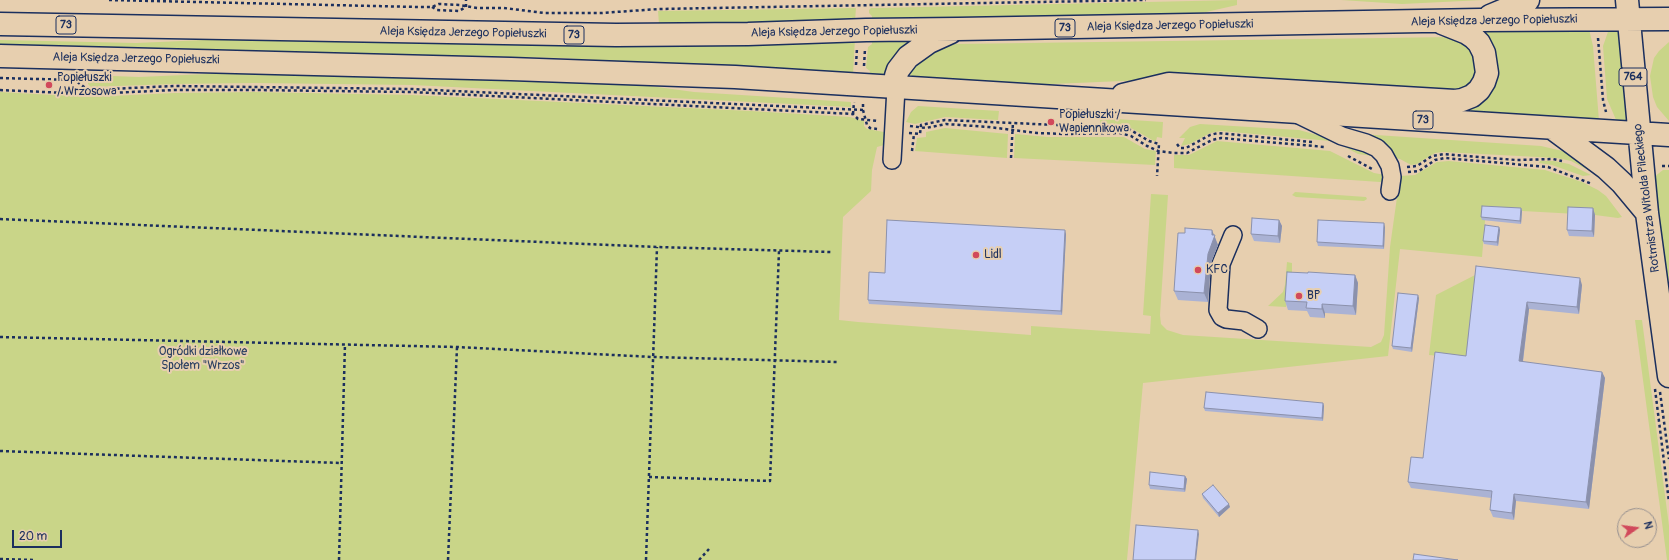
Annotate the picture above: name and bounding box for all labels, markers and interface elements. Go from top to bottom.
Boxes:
street label: Aleja Księdza Jerzego Popiełuszki [1410,12,1578,30]
road number: 73 [56,16,76,34]
street label: Aleja Księdza Jerzego Popiełuszki [1086,17,1254,35]
road number: 73 [1055,19,1075,37]
street label: Aleja Księdza Jerzego Popiełuszki [750,23,918,41]
street label: Aleja Księdza Jerzego Popiełuszki [379,24,547,42]
road number: 73 [564,26,584,44]
street label: Aleja Księdza Jerzego Popiełuszki [52,50,220,68]
road number: 764 [1619,68,1647,86]
place label: Popiełuszki / Wrzosowa [57,71,117,99]
marker: Popiełuszki / Wrzosowa [44,80,54,90]
place label: Popiełuszki / Wapiennikowa [1059,108,1129,136]
road number: 73 [1413,111,1433,129]
marker: Popiełuszki / Wapiennikowa [1046,117,1056,127]
street label: Rotmistrza Witolda Pileckiego [1631,123,1663,273]
place label: Lidl [984,248,1002,262]
marker: Lidl [971,250,981,260]
place label: KFC [1206,263,1228,277]
marker: KFC [1193,265,1203,275]
place label: BP [1307,289,1320,303]
marker: BP [1294,291,1304,301]
park label: Ogródki działkowe Społem "Wrzos" [159,345,247,373]
north arrow [1617,508,1657,548]
text: N [1641,520,1655,530]
scale bar [14,522,64,548]
text: 20 m [19,529,47,544]

